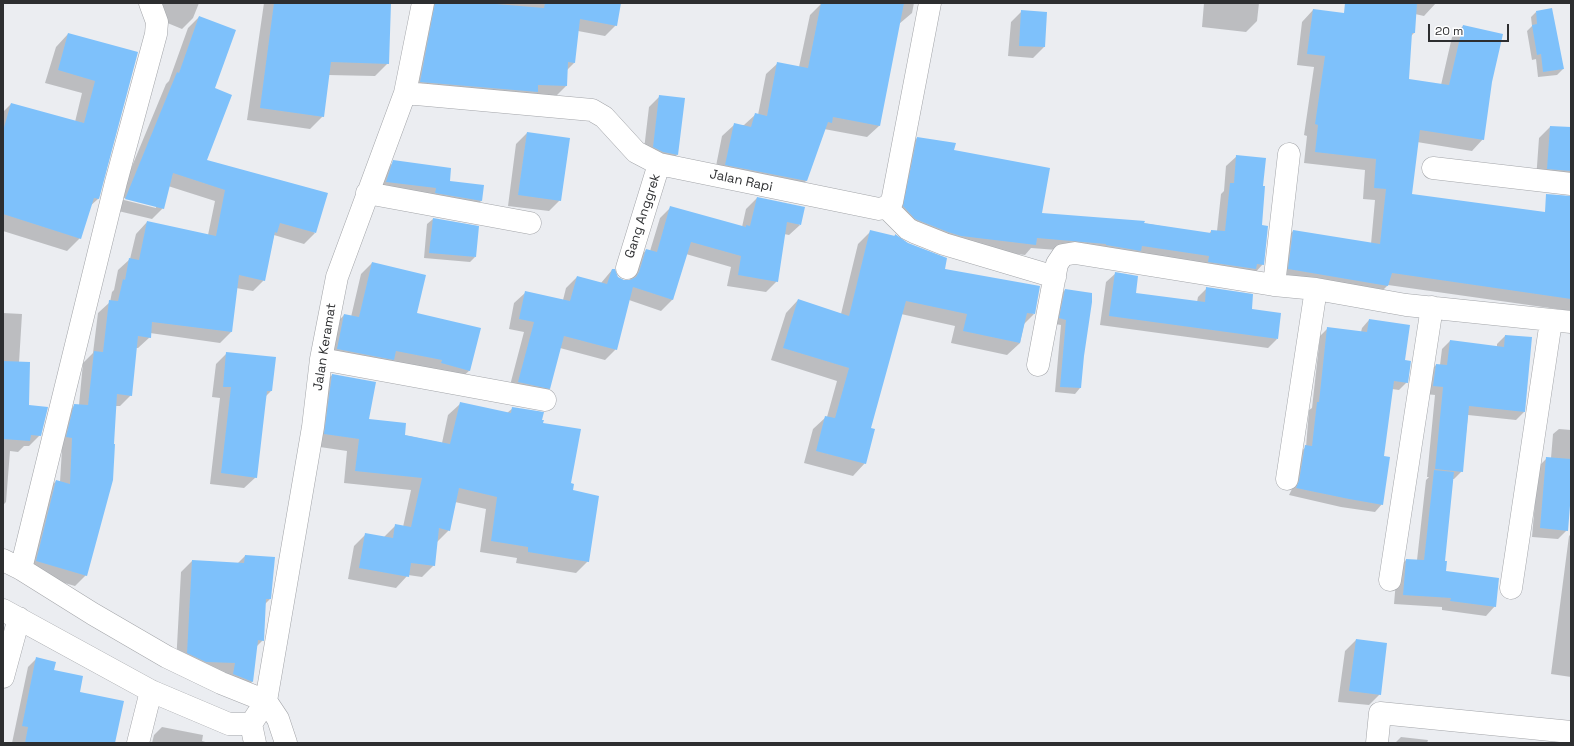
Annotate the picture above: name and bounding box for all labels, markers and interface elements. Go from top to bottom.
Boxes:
scale bar [1430,16,1511,42]
text: 20 m [1435,23,1463,39]
street label: Jalan Rapi [708,167,774,195]
street label: Gang Anggrek [622,172,664,260]
street label: Jalan Keramat [310,302,340,392]

